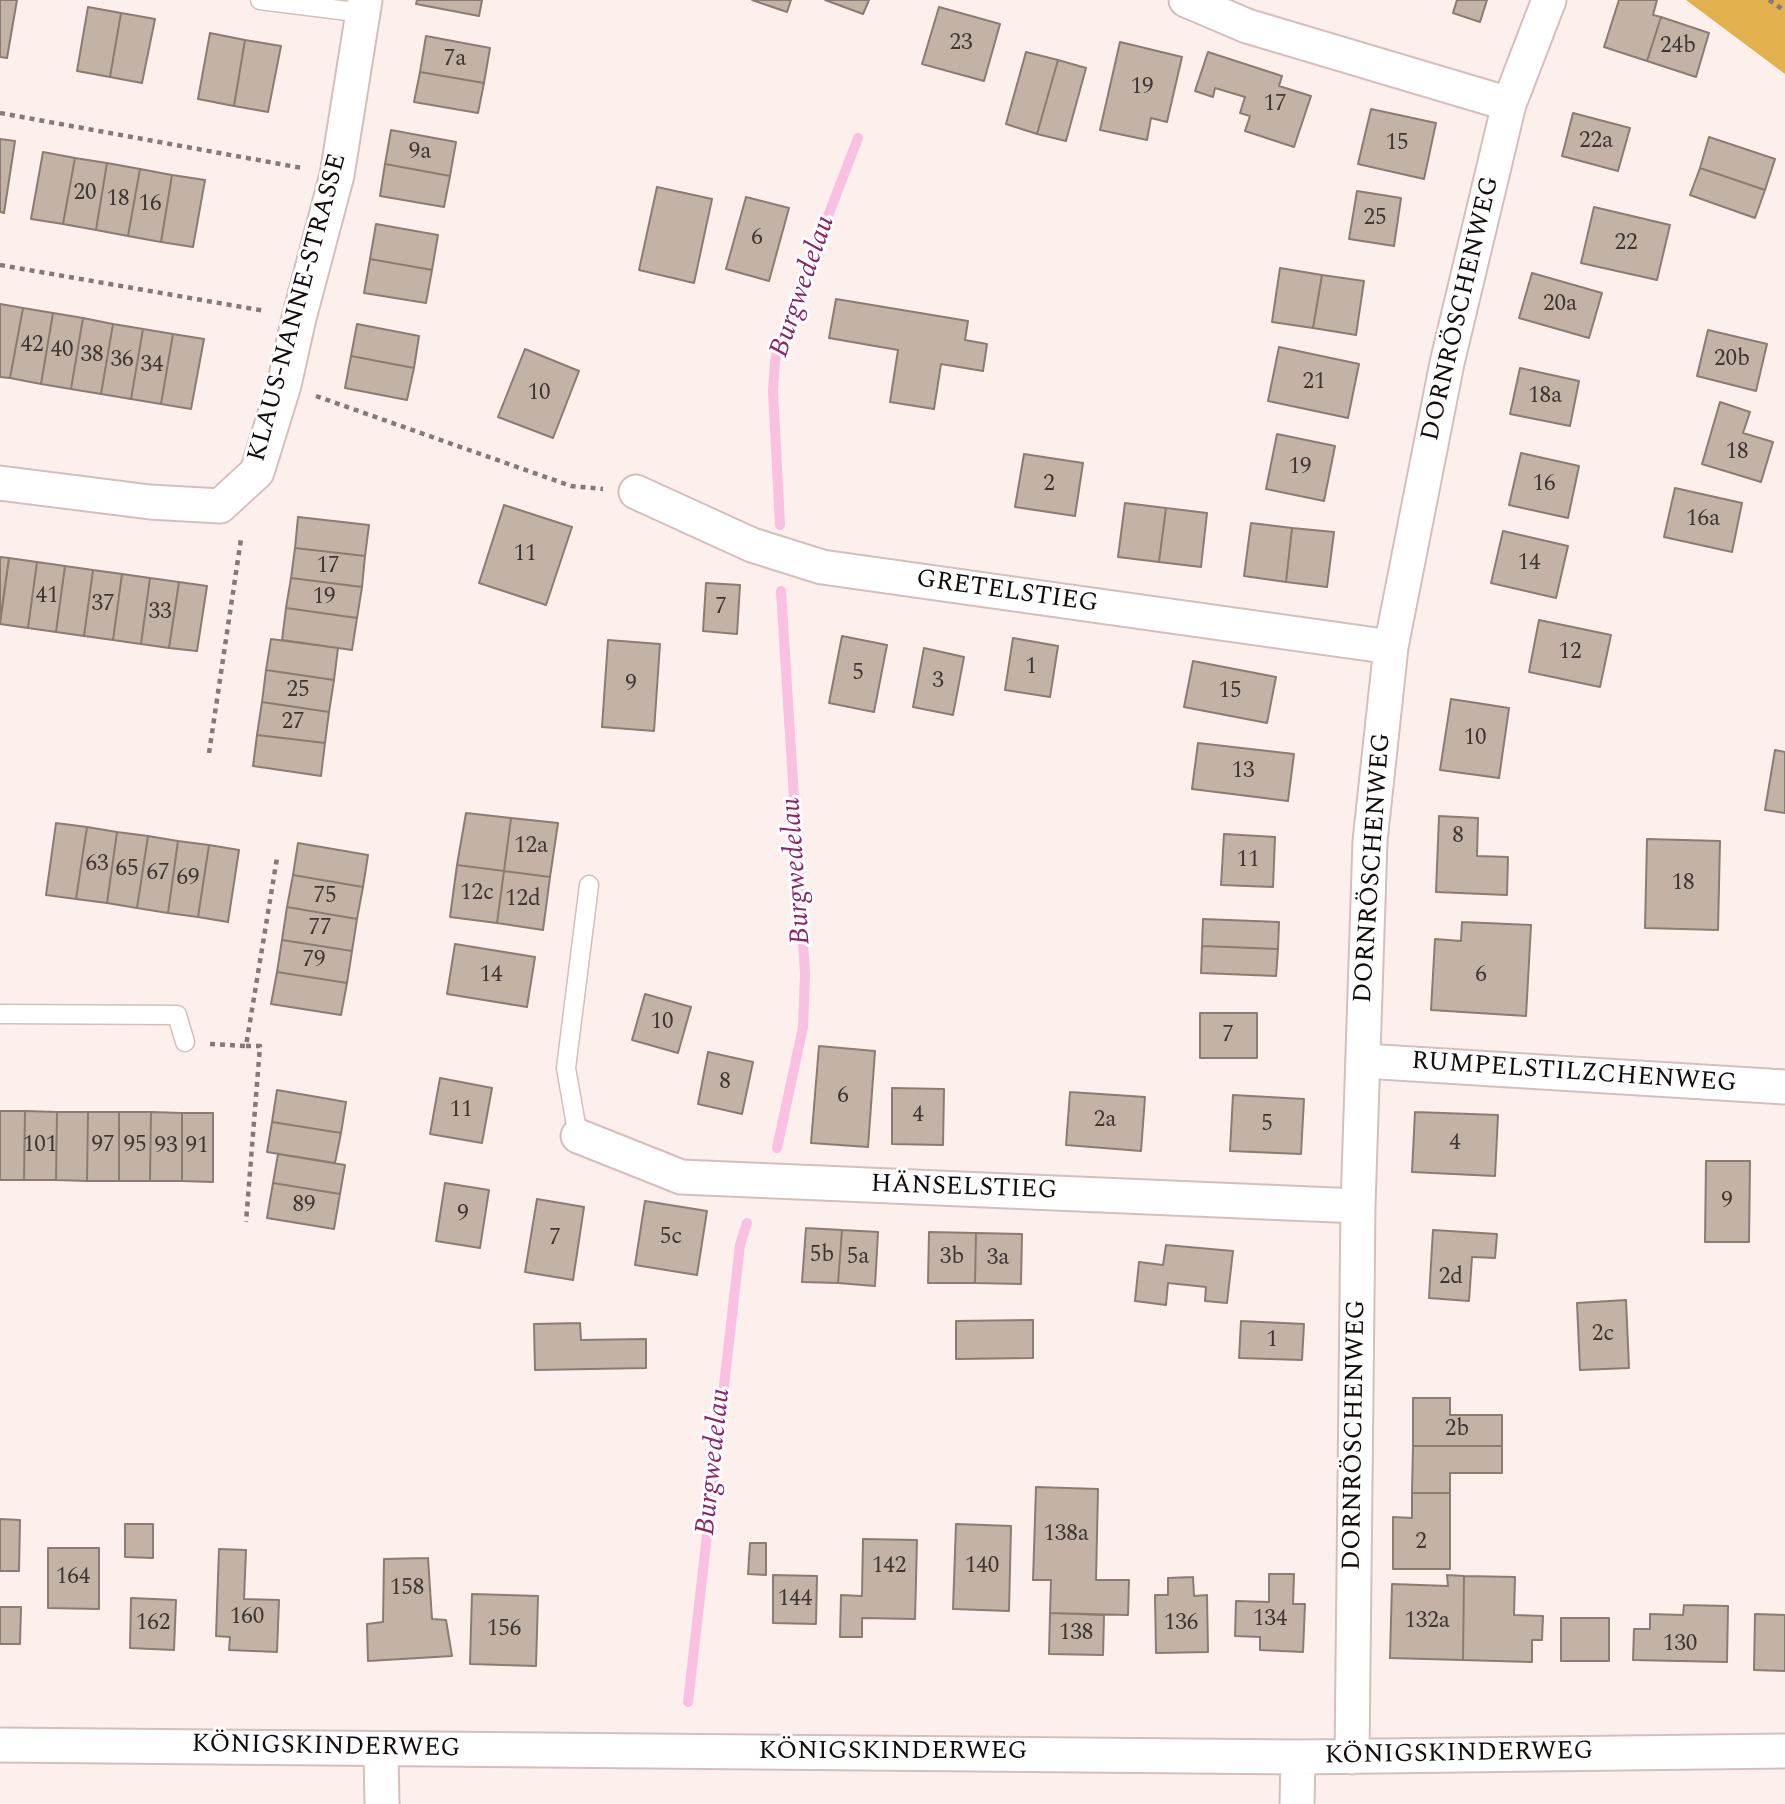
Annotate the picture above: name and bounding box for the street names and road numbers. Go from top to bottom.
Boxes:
street label: KLAUS-NANNE-STRASSE [243,151,355,465]
street label: DORNRÖSCHENWEG [1416,174,1508,444]
street label: GRETELSTIEG [914,565,1100,621]
street label: DORNRÖSCHENWEG [1349,732,1399,1004]
street label: RUMPELSTILZCHENWEG [1410,1047,1738,1101]
street label: HÄNSELSTIEG [870,1170,1058,1208]
street label: DORNRÖSCHENWEG [1338,1299,1374,1571]
street label: KÖNIGSKINDERWEG [191,1730,461,1766]
street label: KÖNIGSKINDERWEG [759,1737,1027,1769]
street label: KÖNIGSKINDERWEG [1324,1737,1594,1773]

